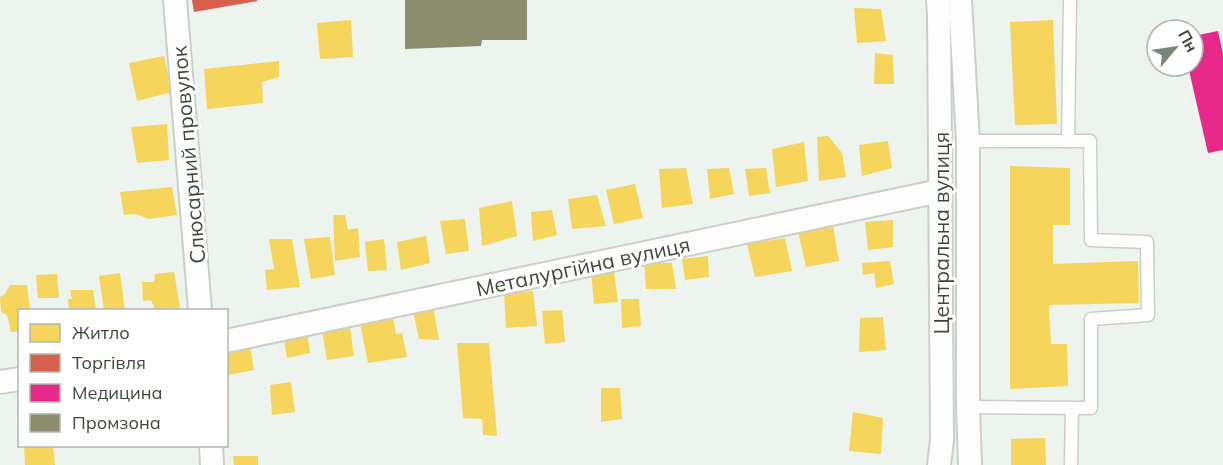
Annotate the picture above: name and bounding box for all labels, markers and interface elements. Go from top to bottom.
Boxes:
north arrow [1145,18,1205,78]
text: Пн [1174,26,1202,55]
street label: Слюсарний провулок [165,44,210,265]
street label: Центральна вулиця [928,132,954,334]
street label: Металургійна вулиця [474,231,692,301]
legend [18,309,228,447]
text: Житло [72,321,130,344]
text: Торгівля [72,351,146,374]
text: Медицина [72,381,163,404]
text: Промзона [72,411,161,434]

